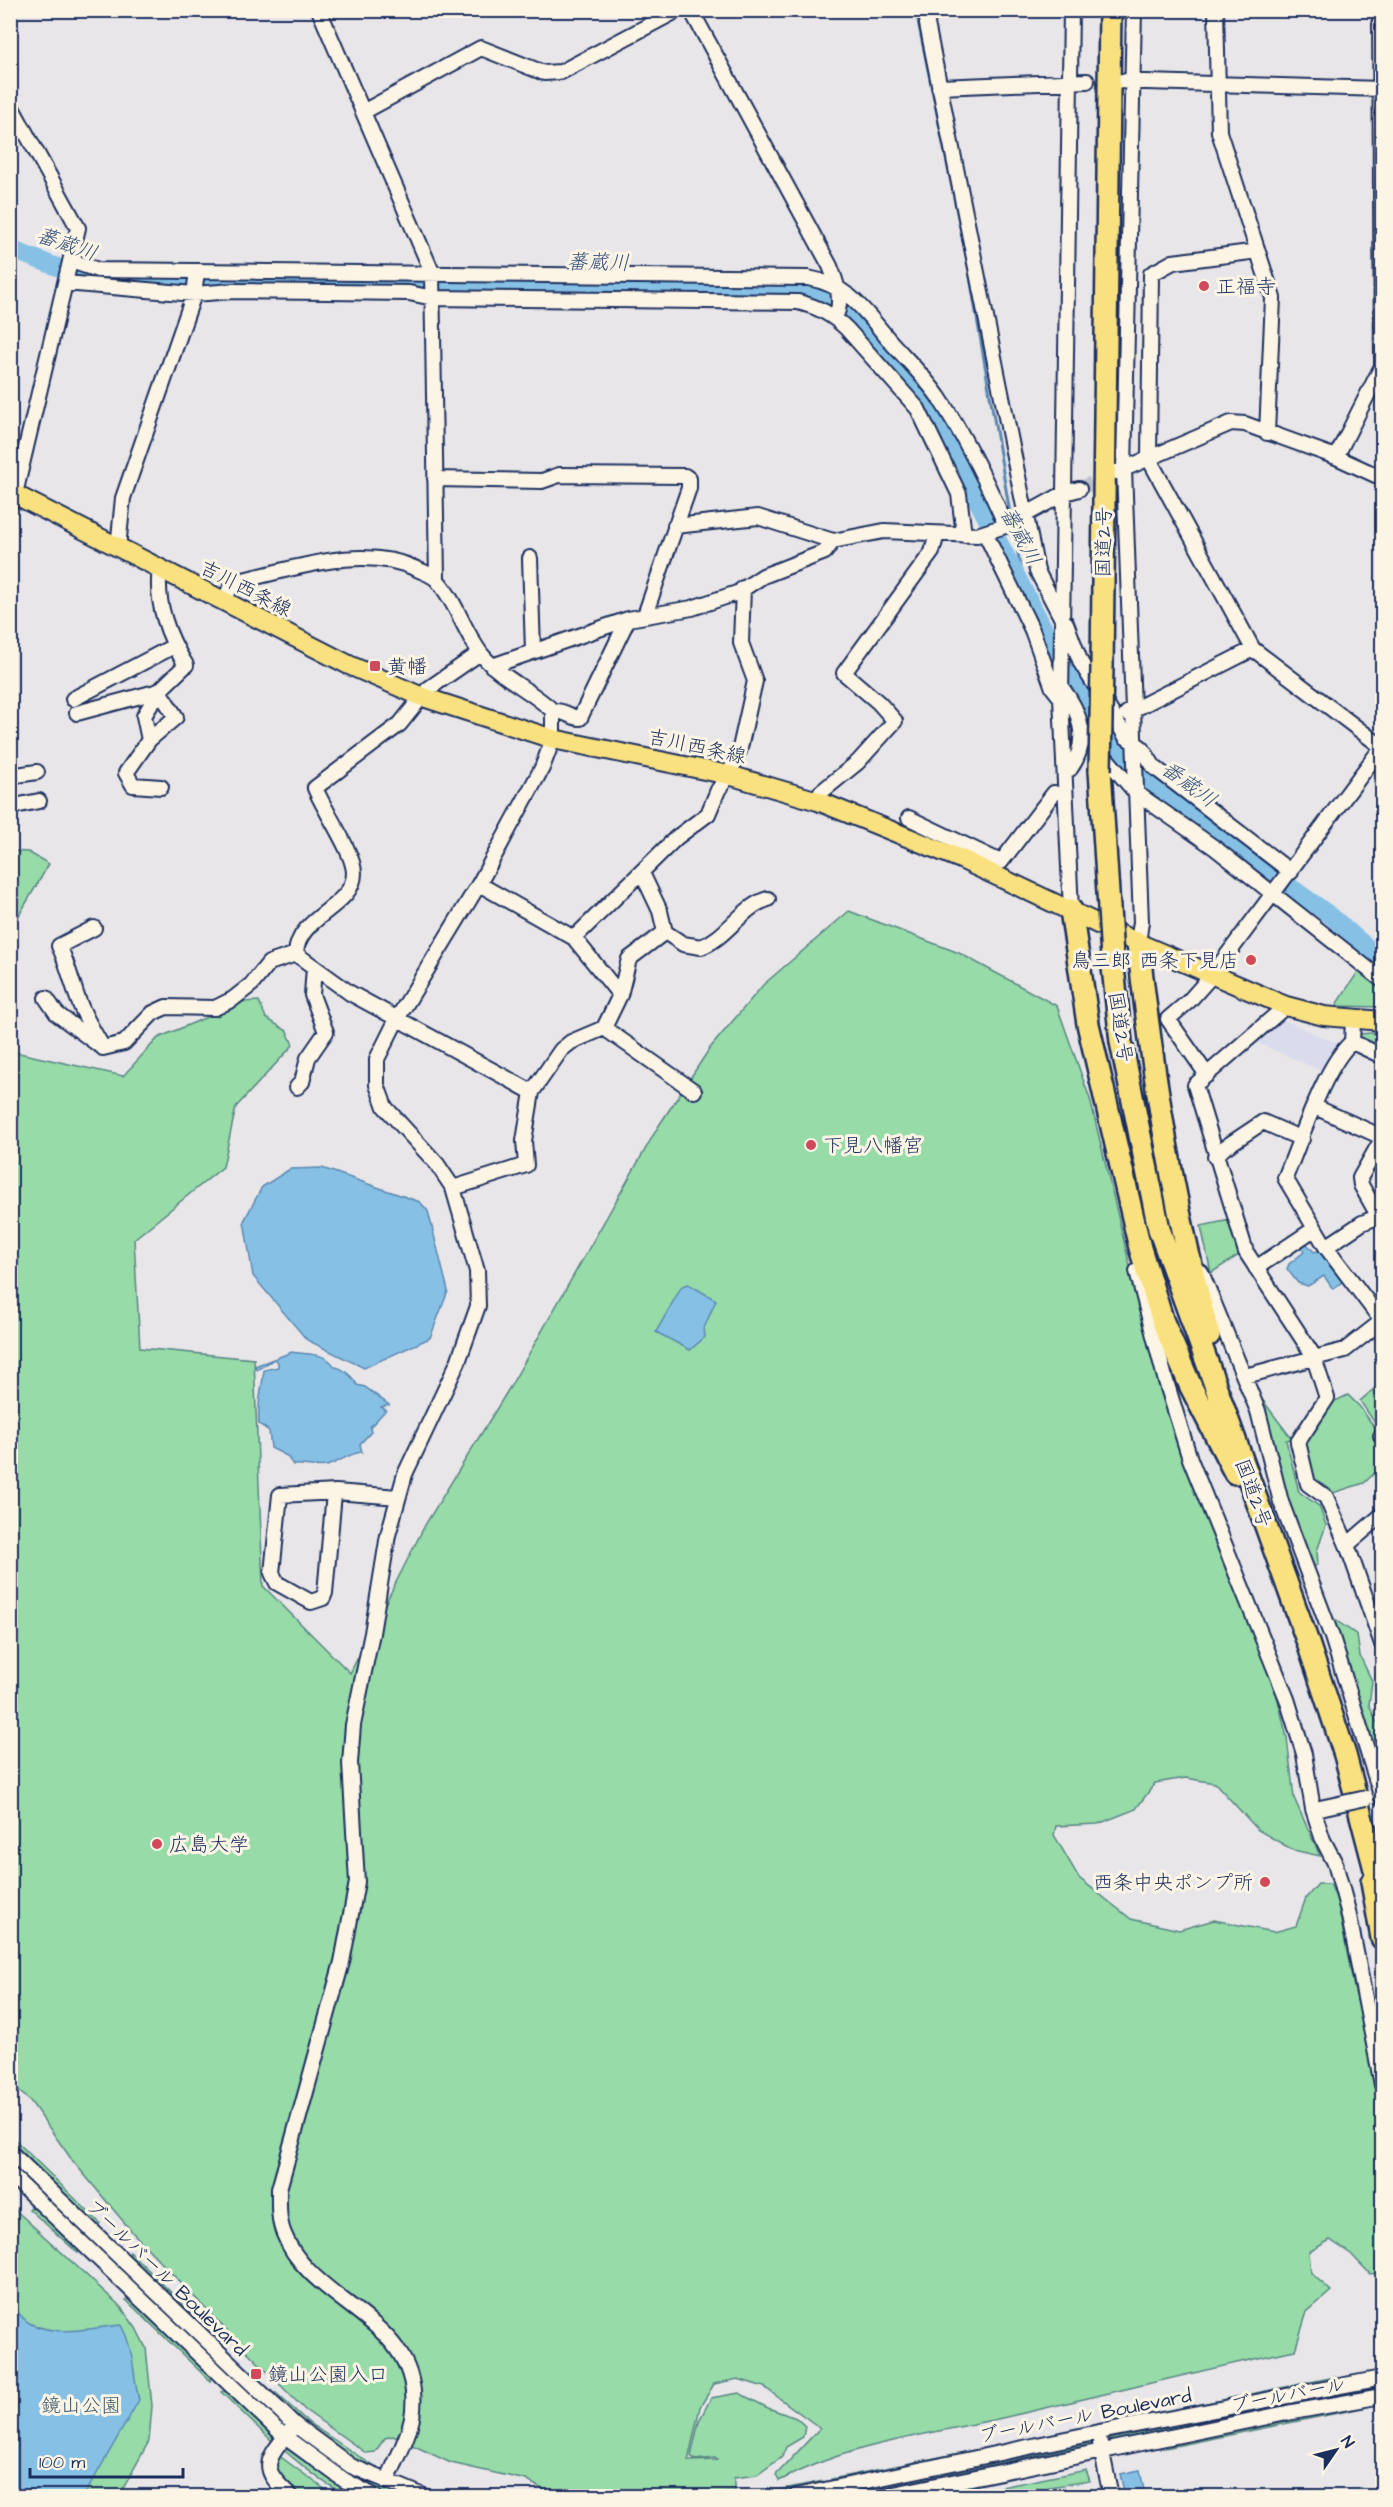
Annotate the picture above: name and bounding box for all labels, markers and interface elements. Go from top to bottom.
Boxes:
water label: 蕃蔵川 [32,221,101,268]
water label: 蕃蔵川 [566,247,630,278]
place label: 正福寺 [1216,273,1276,301]
marker: 正福寺 [1197,279,1211,293]
water label: 蕃蔵川 [993,502,1048,571]
street label: 国道2号 [1089,506,1119,578]
street label: 吉川西条線 [195,554,296,624]
place label: 黄幡 [387,653,427,681]
marker: 黄幡 [368,659,382,673]
street label: 吉川西条線 [645,723,749,771]
water label: 番蔵川 [1155,754,1223,815]
place label: 鳥三郎 西条下見店 [1071,947,1239,975]
marker: 鳥三郎 西条下見店 [1244,953,1258,967]
street label: 国道2号 [1101,990,1139,1064]
place label: 下見八幡宮 [823,1132,923,1160]
marker: 下見八幡宮 [804,1138,818,1152]
street label: 国道2号 [1228,1455,1278,1532]
place label: 広島大学 [169,1831,249,1859]
marker: 広島大学 [150,1837,164,1851]
place label: 西条中央ポンプ所 [1093,1869,1253,1897]
marker: 西条中央ポンプ所 [1258,1875,1272,1889]
street label: ブールバール Boulevard [79,2193,254,2363]
place label: 鏡山公園入口 [268,2361,388,2389]
marker: 鏡山公園入口 [249,2367,263,2381]
street label: ブールバール [1228,2370,1348,2420]
street label: ブールバール Boulevard [976,2382,1194,2450]
park label: 鏡山公園 [41,2392,121,2420]
north arrow [1306,2420,1366,2480]
text: N [1336,2432,1359,2452]
scale bar [30,2441,183,2479]
text: 100 m [39,2450,85,2475]

